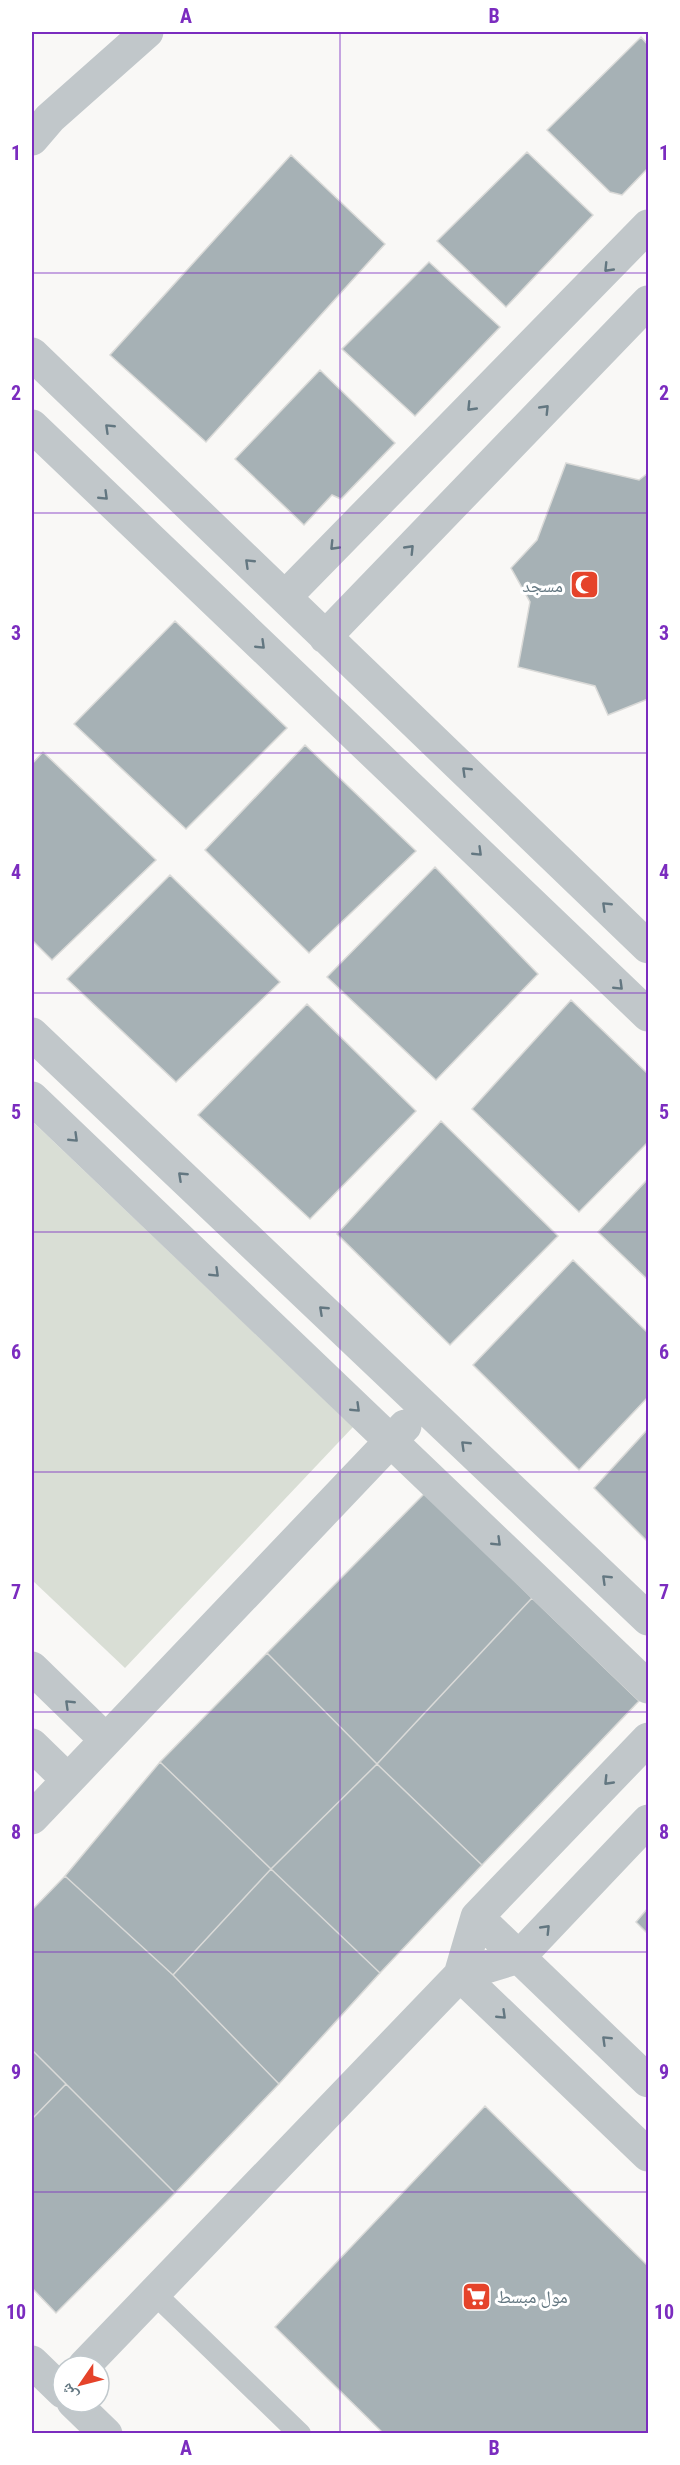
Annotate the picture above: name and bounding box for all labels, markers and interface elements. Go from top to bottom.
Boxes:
text: A [180,4,192,28]
text: B [488,4,500,28]
text: 1 [11,141,21,165]
text: 1 [659,141,669,165]
one-way arrow [604,260,615,271]
text: 2 [11,381,21,405]
text: 2 [659,381,669,405]
one-way arrow [467,401,478,411]
one-way arrow [538,405,549,416]
one-way arrow [105,425,116,436]
one-way arrow [97,488,108,499]
one-way arrow [331,539,342,550]
one-way arrow [403,546,414,556]
one-way arrow [246,560,257,571]
mosque icon: مسجد [568,569,600,601]
place label: مسجد [522,575,563,596]
text: 3 [11,621,21,645]
text: 3 [659,621,669,645]
one-way arrow [253,637,264,648]
one-way arrow [462,768,473,779]
one-way arrow [470,844,481,855]
text: 4 [11,860,21,884]
text: 4 [659,860,669,884]
one-way arrow [603,903,614,914]
one-way arrow [611,979,622,990]
text: 5 [11,1100,21,1124]
text: 5 [659,1100,669,1124]
one-way arrow [67,1131,77,1142]
one-way arrow [178,1173,189,1184]
one-way arrow [207,1265,218,1276]
one-way arrow [320,1307,331,1318]
text: 6 [11,1340,21,1364]
text: 6 [659,1340,669,1364]
one-way arrow [348,1400,359,1411]
one-way arrow [461,1441,472,1452]
one-way arrow [490,1535,500,1546]
one-way arrow [602,1575,613,1586]
text: 7 [11,1580,21,1604]
text: 7 [659,1580,669,1604]
one-way arrow [65,1700,75,1711]
one-way arrow [604,1774,615,1785]
text: 8 [11,1820,21,1844]
text: 8 [659,1820,669,1844]
one-way arrow [539,1925,550,1935]
one-way arrow [495,2008,506,2019]
one-way arrow [603,2036,613,2047]
text: 9 [11,2060,21,2084]
text: 9 [659,2060,669,2084]
supermarket icon: مول مبسط [460,2280,492,2312]
place label: مول مبسط [497,2286,568,2308]
text: 10 [6,2300,26,2324]
text: 10 [654,2300,674,2324]
north arrow [51,2354,111,2414]
text: ش [56,2380,82,2405]
text: A [180,2436,192,2460]
text: B [488,2436,500,2460]

